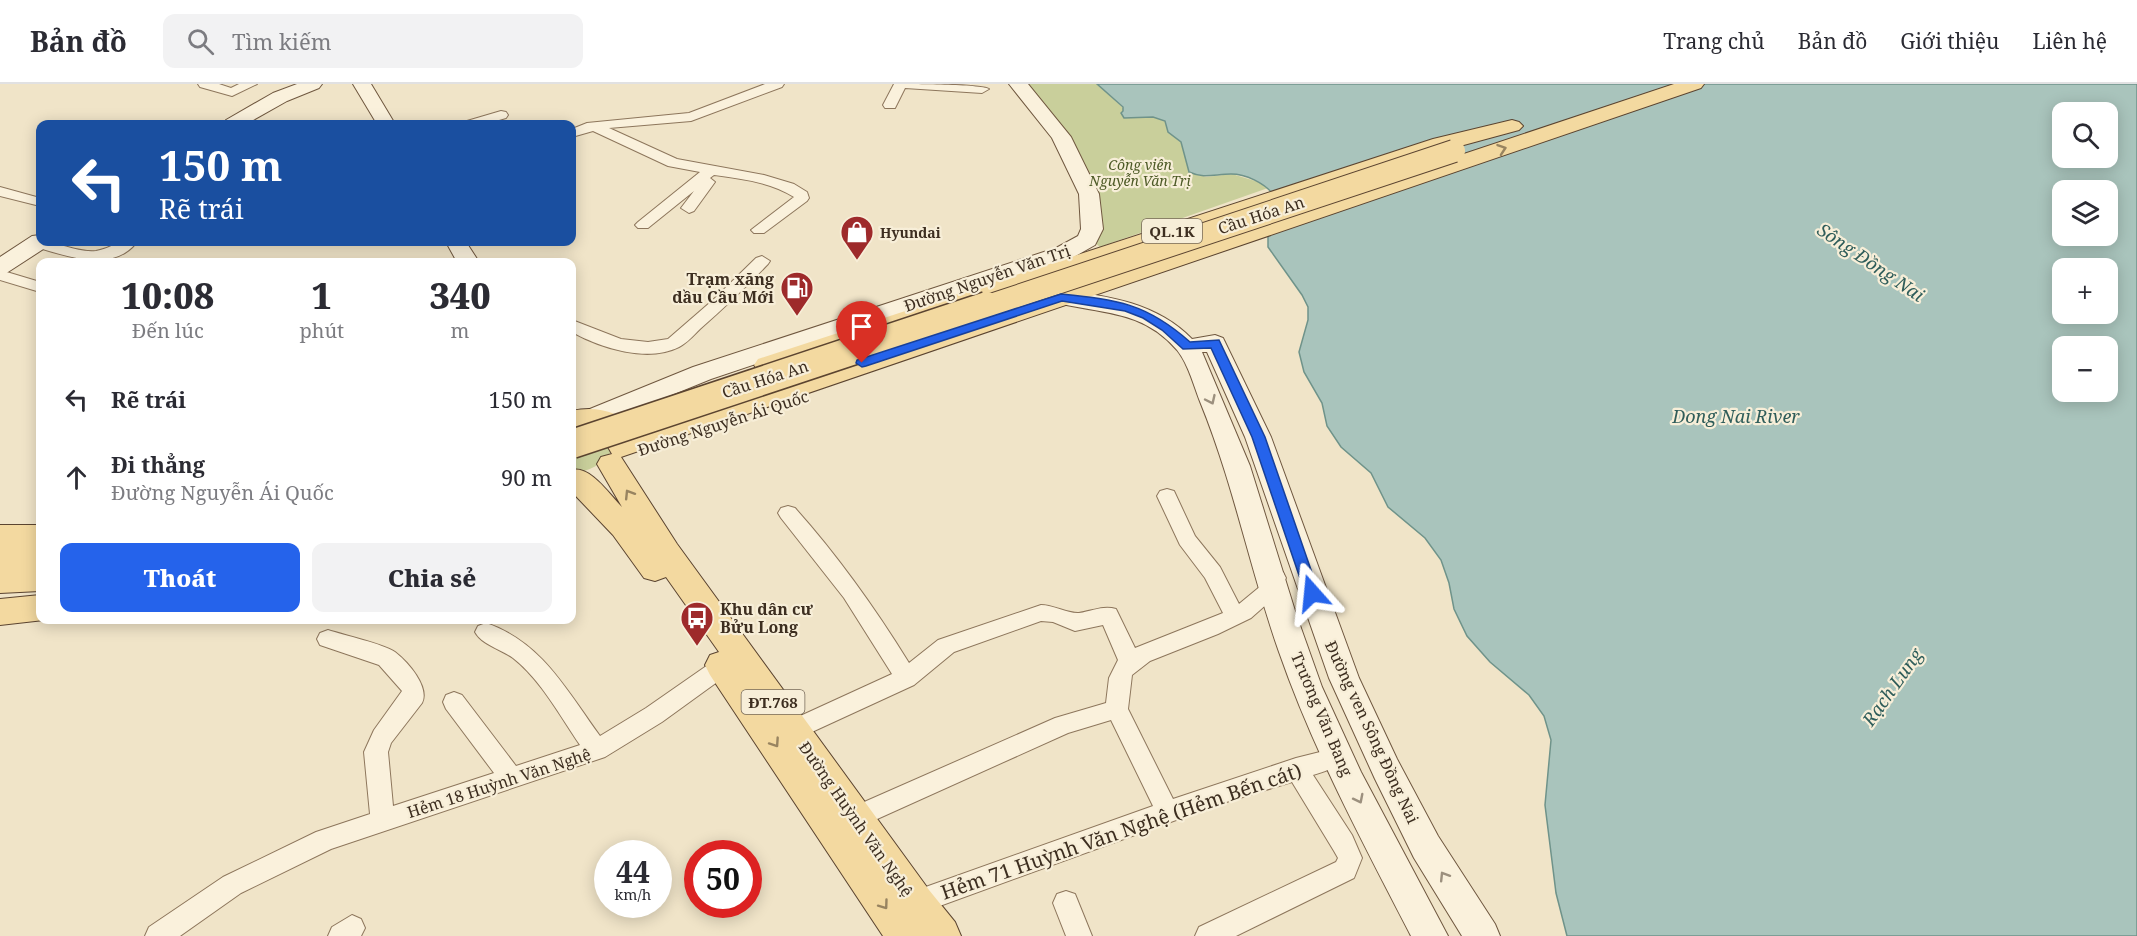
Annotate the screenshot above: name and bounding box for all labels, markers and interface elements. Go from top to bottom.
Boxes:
search box [163,14,583,68]
text: Bản đồ [30,22,127,60]
icon: search [184,25,217,58]
text: Tìm kiếm [232,26,331,56]
text: Trang chủ [1663,27,1765,55]
text: Bản đồ [1798,27,1867,55]
text: Giới thiệu [1900,27,1999,55]
text: Liên hệ [2032,27,2107,55]
map controls [2052,102,2118,402]
button: search [2052,102,2118,168]
text: 150 m [159,136,283,193]
one-way arrow [1496,143,1507,156]
icon: left [60,144,138,222]
park label: Công viên Nguyễn Văn Trị [1088,155,1191,190]
button: layers [2052,180,2118,246]
text: Rẽ trái [159,190,244,227]
street label: Cầu Hóa An [1215,191,1307,239]
shop icon: Hyundai [839,214,875,261]
water label: Sông Đồng Nai [1813,217,1930,307]
road number: QL.1K [1142,219,1202,243]
place label: Hyundai [880,223,941,242]
street label: Đường Nguyễn Văn Trị [901,239,1073,317]
button: + [2052,258,2118,324]
place label: Trạm xăng dầu Cầu Mới [672,268,774,308]
fuel station icon: Trạm xăng dầu Cầu Mới [779,270,815,317]
text: 10:08 [121,271,214,320]
text: 1 [312,271,332,320]
text: 340 [429,271,491,320]
pin [836,301,887,363]
icon: arrive [845,310,878,343]
text: Đến lúc [132,317,204,344]
text: phút [299,317,344,344]
text: m [451,317,470,344]
button: − [2052,336,2118,402]
street label: Cầu Hóa An [719,355,811,403]
icon: left [60,383,93,416]
text: Rẽ trái [111,384,186,414]
text: 150 m [489,384,552,414]
street label: Đường Nguyễn Ái Quốc [635,385,811,461]
one-way arrow [1204,393,1216,404]
water label: Dong Nai River [1671,404,1800,428]
text: Đi thẳng [111,449,205,479]
icon: ahead [60,461,93,494]
text: 90 m [501,462,552,492]
text: Đường Nguyễn Ái Quốc [111,479,334,506]
one-way arrow [624,490,636,500]
button: Thoát [60,543,300,612]
button: Chia sẻ [312,543,552,612]
position arrow [1280,561,1344,625]
place label: Khu dân cư Bửu Long [720,598,813,638]
bus stop icon: Khu dân cư Bửu Long [679,600,715,647]
street label: Đường ven Sông Đồng Nai [1320,637,1424,827]
water label: Rạch Lung [1856,643,1928,731]
street label: Trương Văn Bang [1286,648,1358,780]
road number: ĐT.768 [742,690,804,714]
one-way arrow [768,737,779,748]
street label: Đường Huỳnh Văn Nghệ [794,737,918,901]
street label: Hẻm 18 Huỳnh Văn Nghệ [404,743,594,823]
street label: Hẻm 71 Huỳnh Văn Nghệ (Hẻm Bến cát) [937,756,1305,906]
one-way arrow [1352,792,1363,803]
speed limit sign: 50 [684,840,762,918]
text: 44 [616,851,650,892]
one-way arrow [1441,872,1452,883]
text: km/h [615,884,651,904]
one-way arrow [877,899,888,910]

